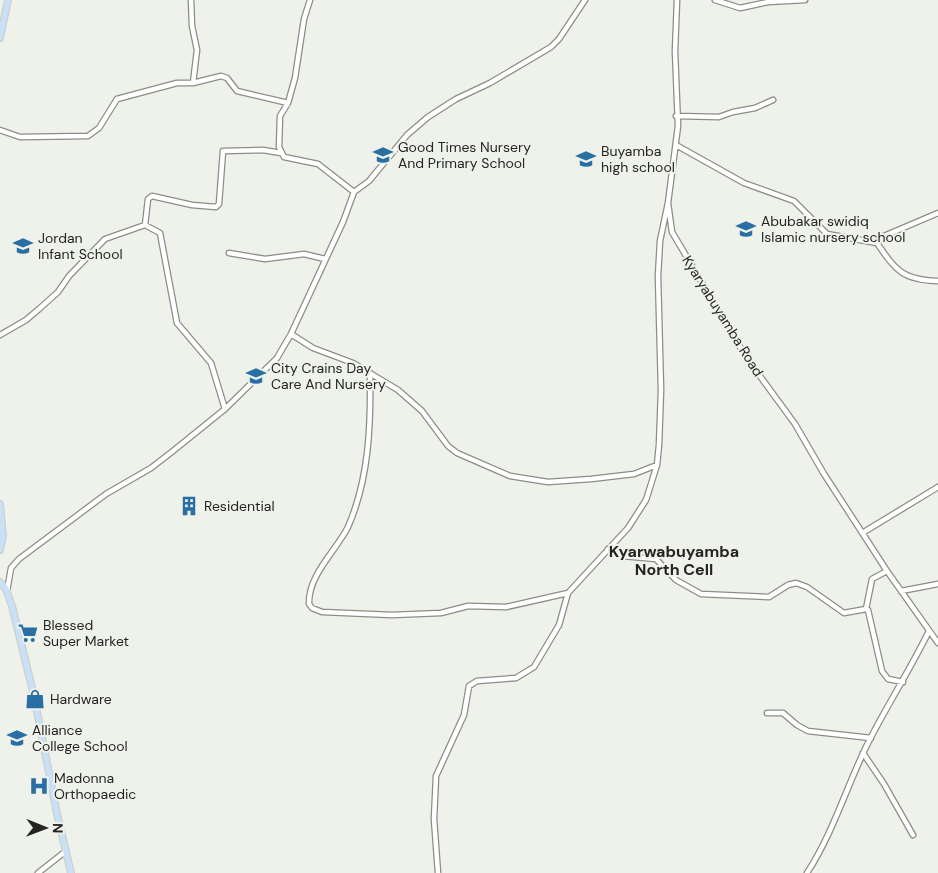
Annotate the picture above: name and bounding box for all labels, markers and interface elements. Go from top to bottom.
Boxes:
place label: Good Times Nursery And Primary School [398,138,531,172]
place label: Buyamba high school [601,142,675,176]
school or university icon: Good Times Nursery And Primary School [372,144,394,166]
school or university icon: Buyamba high school [575,148,597,170]
place label: Abubakar swidiq Islamic nursery school [761,212,905,246]
school or university icon: Abubakar swidiq Islamic nursery school [735,218,757,240]
place label: Jordan Infant School [38,229,123,263]
school or university icon: Jordan Infant School [12,235,34,257]
street label: Kyaryabuyamba Road [678,252,768,380]
place label: City Crains Day Care And Nursery [271,359,386,393]
school or university icon: City Crains Day Care And Nursery [245,365,267,387]
building icon: Residential [178,495,200,517]
place label: Residential [204,497,275,515]
district label: Kyarwabuyamba North Cell [609,541,739,580]
place label: Blessed Super Market [43,616,129,650]
supermarket icon: Blessed Super Market [17,622,39,644]
shop icon: Hardware [24,688,46,710]
place label: Hardware [50,690,112,708]
place label: Alliance College School [32,721,128,755]
school or university icon: Alliance College School [6,727,28,749]
place label: Madonna Orthopaedic [54,769,136,803]
hospital icon: Madonna Orthopaedic [28,775,50,797]
north arrow [20,803,70,853]
text: N [49,823,67,833]

